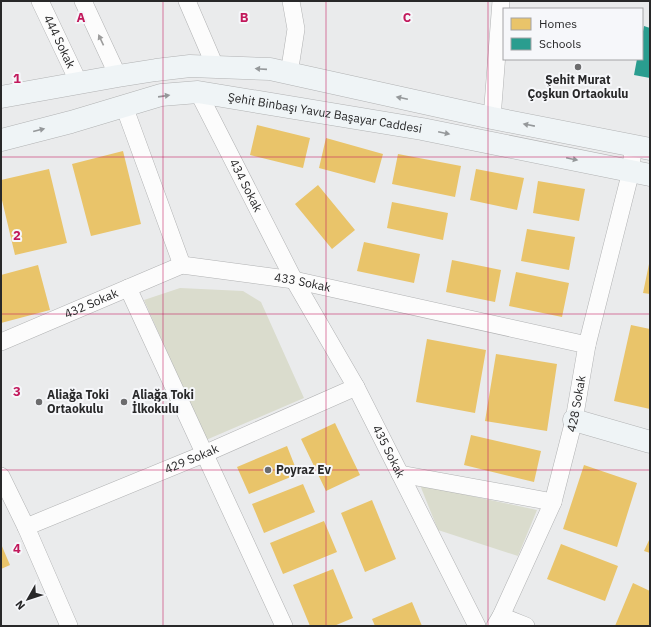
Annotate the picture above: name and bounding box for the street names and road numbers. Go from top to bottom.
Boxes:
street label: 444 Sokak [41,12,79,71]
street label: Şehit Binbaşı Yavuz Başayar Caddesi [227,89,423,136]
street label: 434 Sokak [227,156,266,215]
street label: 433 Sokak [273,269,333,295]
street label: 432 Sokak [62,285,121,321]
street label: 428 Sokak [563,374,589,434]
street label: 435 Sokak [369,422,409,481]
street label: 429 Sokak [162,440,221,476]

